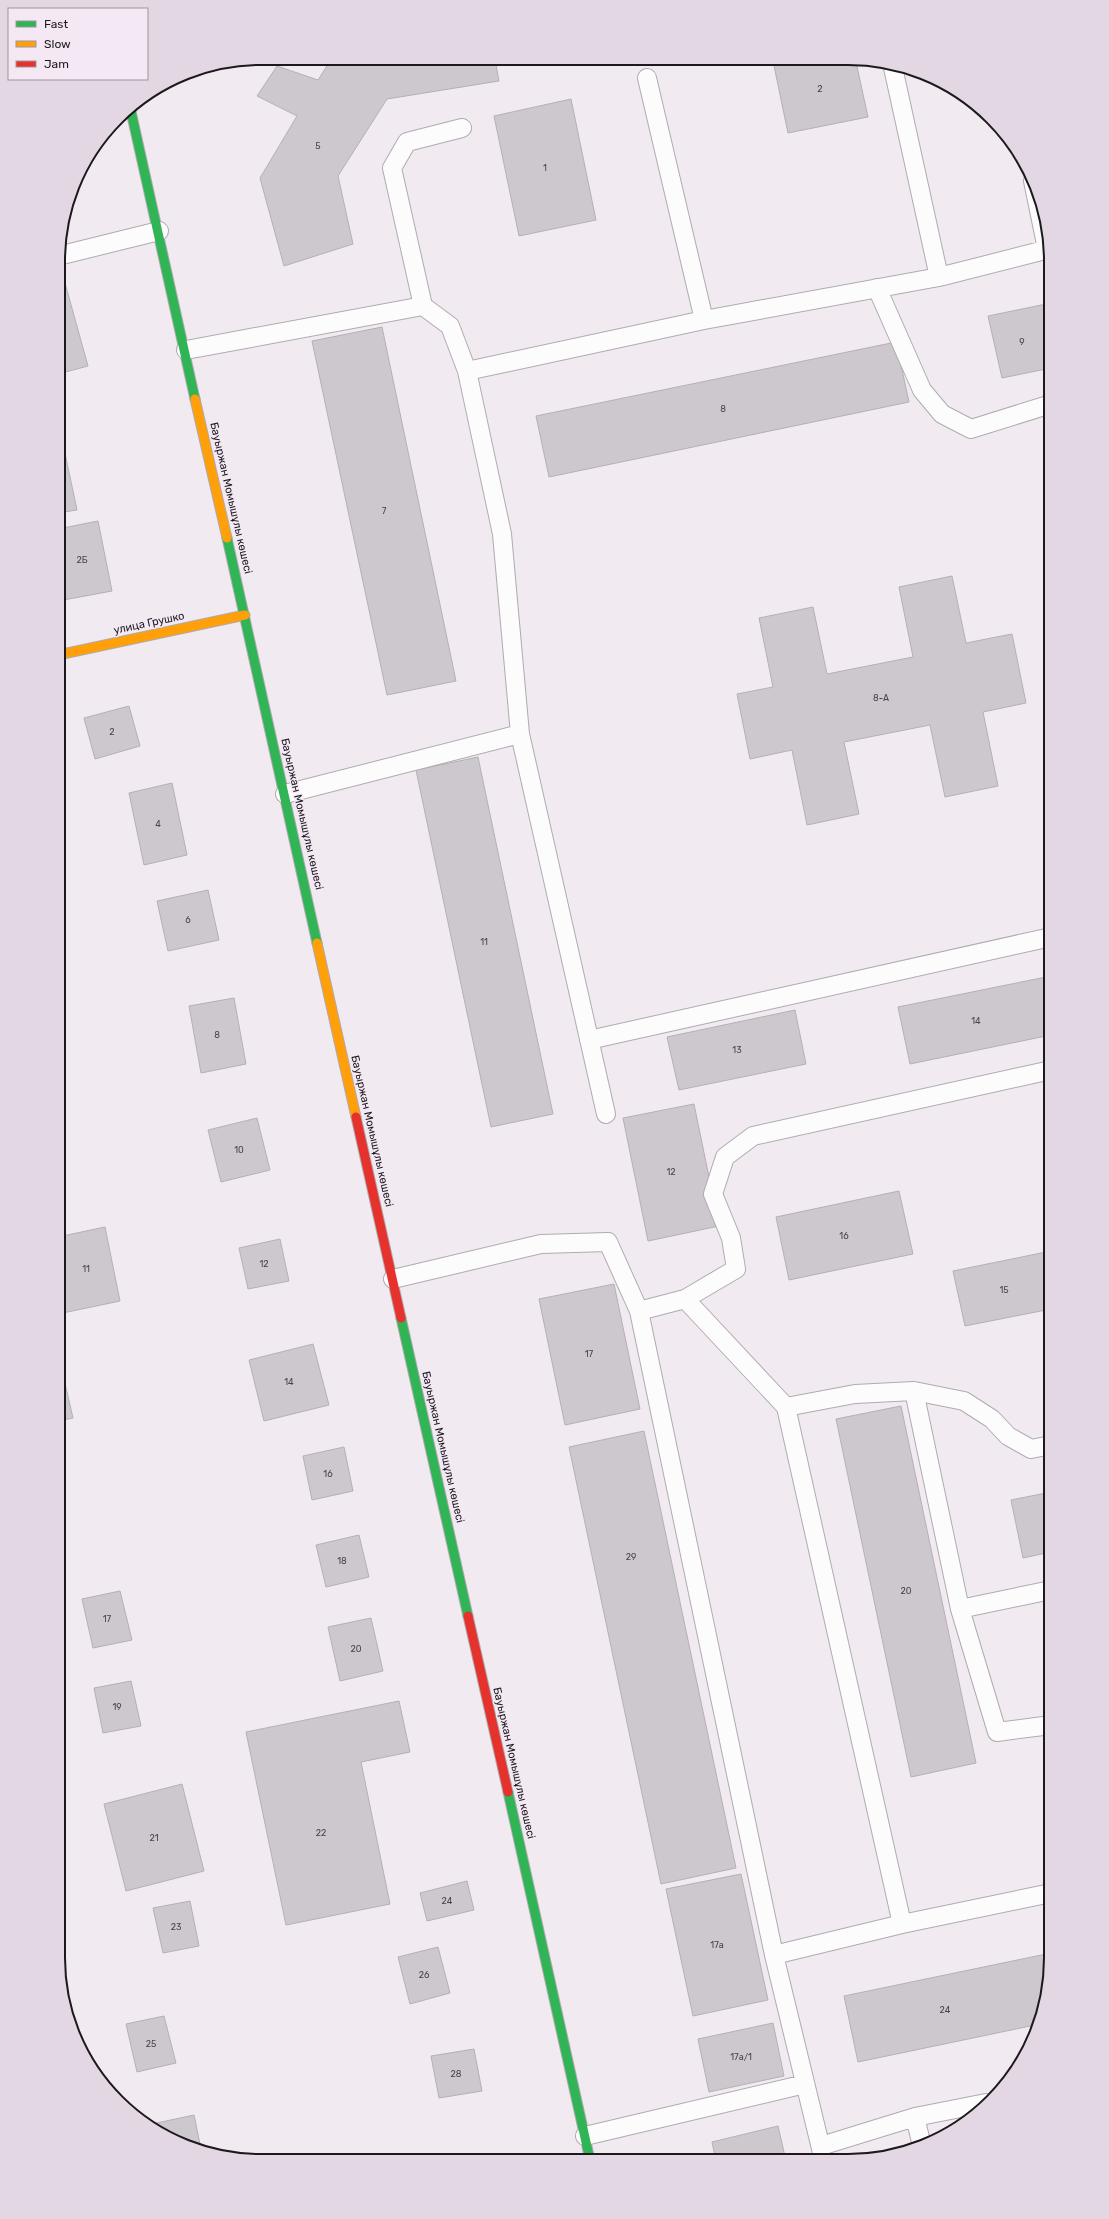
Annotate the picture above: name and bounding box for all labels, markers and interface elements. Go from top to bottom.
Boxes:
legend [8,8,148,80]
text: Fast [44,17,68,31]
text: Slow [44,37,71,51]
text: Jam [44,57,69,71]
house number: 2 [817,84,823,94]
house number: 5 [315,141,321,151]
house number: 1 [543,163,547,173]
house number: 9 [1019,337,1025,347]
house number: 8 [720,404,726,414]
street label: Бауыржан Момышұлы көшесі [207,421,255,575]
house number: 7 [382,506,387,516]
house number: 2Б [76,555,88,565]
street label: улица Грушко [112,609,186,637]
house number: 8-А [873,693,889,703]
house number: 2 [109,727,115,737]
street label: Бауыржан Момышұлы көшесі [278,737,326,891]
house number: 4 [155,819,161,829]
house number: 6 [185,915,191,925]
house number: 11 [480,937,488,947]
house number: 14 [971,1016,981,1026]
house number: 8 [214,1030,220,1040]
house number: 13 [732,1045,742,1055]
street label: Бауыржан Момышұлы көшесі [348,1054,396,1208]
house number: 10 [234,1145,244,1155]
house number: 12 [666,1167,676,1177]
house number: 16 [839,1231,849,1241]
house number: 12 [259,1259,269,1269]
house number: 11 [82,1264,90,1274]
house number: 15 [999,1285,1009,1295]
house number: 17 [585,1349,594,1359]
street label: Бауыржан Момышұлы көшесі [419,1370,467,1524]
house number: 14 [284,1377,294,1387]
house number: 16 [323,1469,333,1479]
house number: 29 [626,1552,636,1562]
house number: 18 [337,1556,347,1566]
house number: 20 [901,1586,912,1596]
house number: 17 [103,1614,112,1624]
house number: 20 [351,1644,362,1654]
street label: Бауыржан Момышұлы көшесі [490,1686,538,1840]
house number: 19 [112,1702,122,1712]
house number: 22 [316,1828,326,1838]
house number: 21 [149,1833,159,1843]
house number: 24 [442,1896,453,1906]
house number: 23 [171,1922,181,1932]
house number: 17а [710,1940,724,1950]
house number: 26 [419,1970,430,1980]
house number: 24 [940,2005,951,2015]
house number: 25 [146,2039,156,2049]
house number: 17а/1 [730,2052,752,2062]
house number: 28 [450,2069,462,2079]

